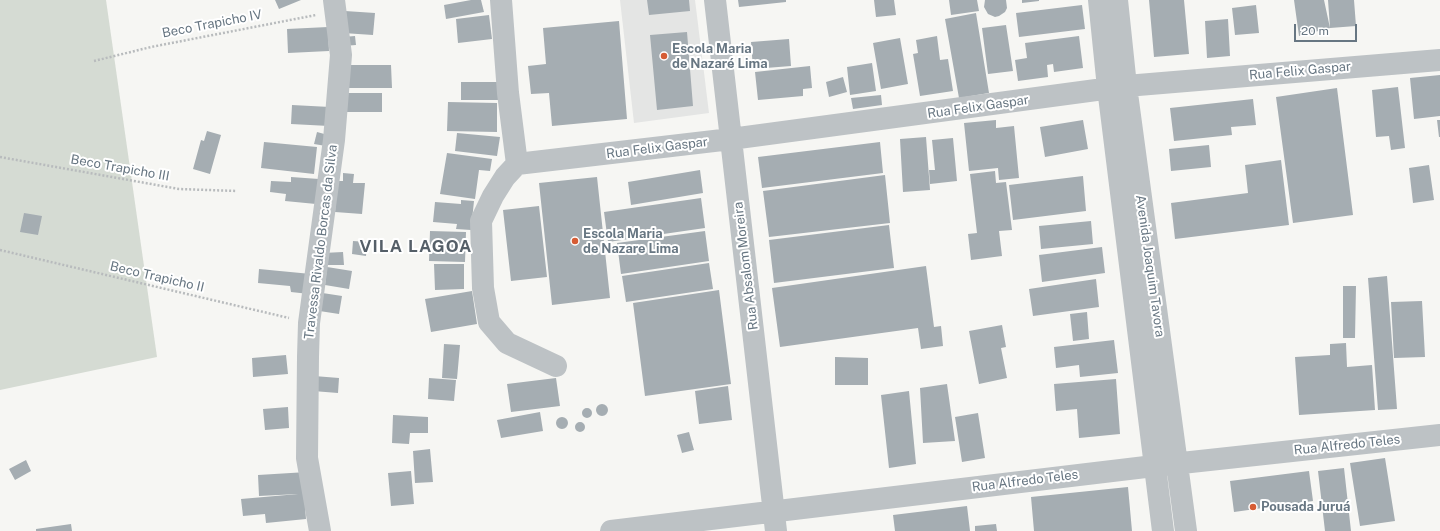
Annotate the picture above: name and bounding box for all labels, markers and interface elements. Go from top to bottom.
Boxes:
street label: Beco Trapicho IV [161,7,263,41]
scale bar [1296,16,1359,42]
text: 20 m [1301,24,1329,38]
place label: Escola Maria de Nazaré Lima [672,41,768,72]
marker: Escola Maria de Nazaré Lima [659,51,669,61]
street label: Rua Felix Gaspar [1248,59,1352,83]
street label: Rua Felix Gaspar [926,92,1030,122]
street label: Rua Felix Gaspar [605,134,709,162]
street label: Travessa Rivaldo Borcas da Silva [301,144,341,340]
street label: Beco Trapicho III [69,152,171,184]
street label: Avenida Joaquim Tavora [1132,194,1168,338]
street label: Rua Absalom Moreira [730,201,762,331]
place label: Escola Maria de Nazare Lima [583,226,679,257]
marker: Escola Maria de Nazare Lima [570,236,580,246]
district label: VILA LAGOA [360,237,472,257]
street label: Beco Trapicho II [108,259,206,295]
street label: Rua Alfredo Teles [1293,432,1401,458]
street label: Rua Alfredo Teles [971,467,1079,495]
place label: Pousada Juruá [1261,499,1350,515]
marker: Pousada Juruá [1248,502,1258,512]

